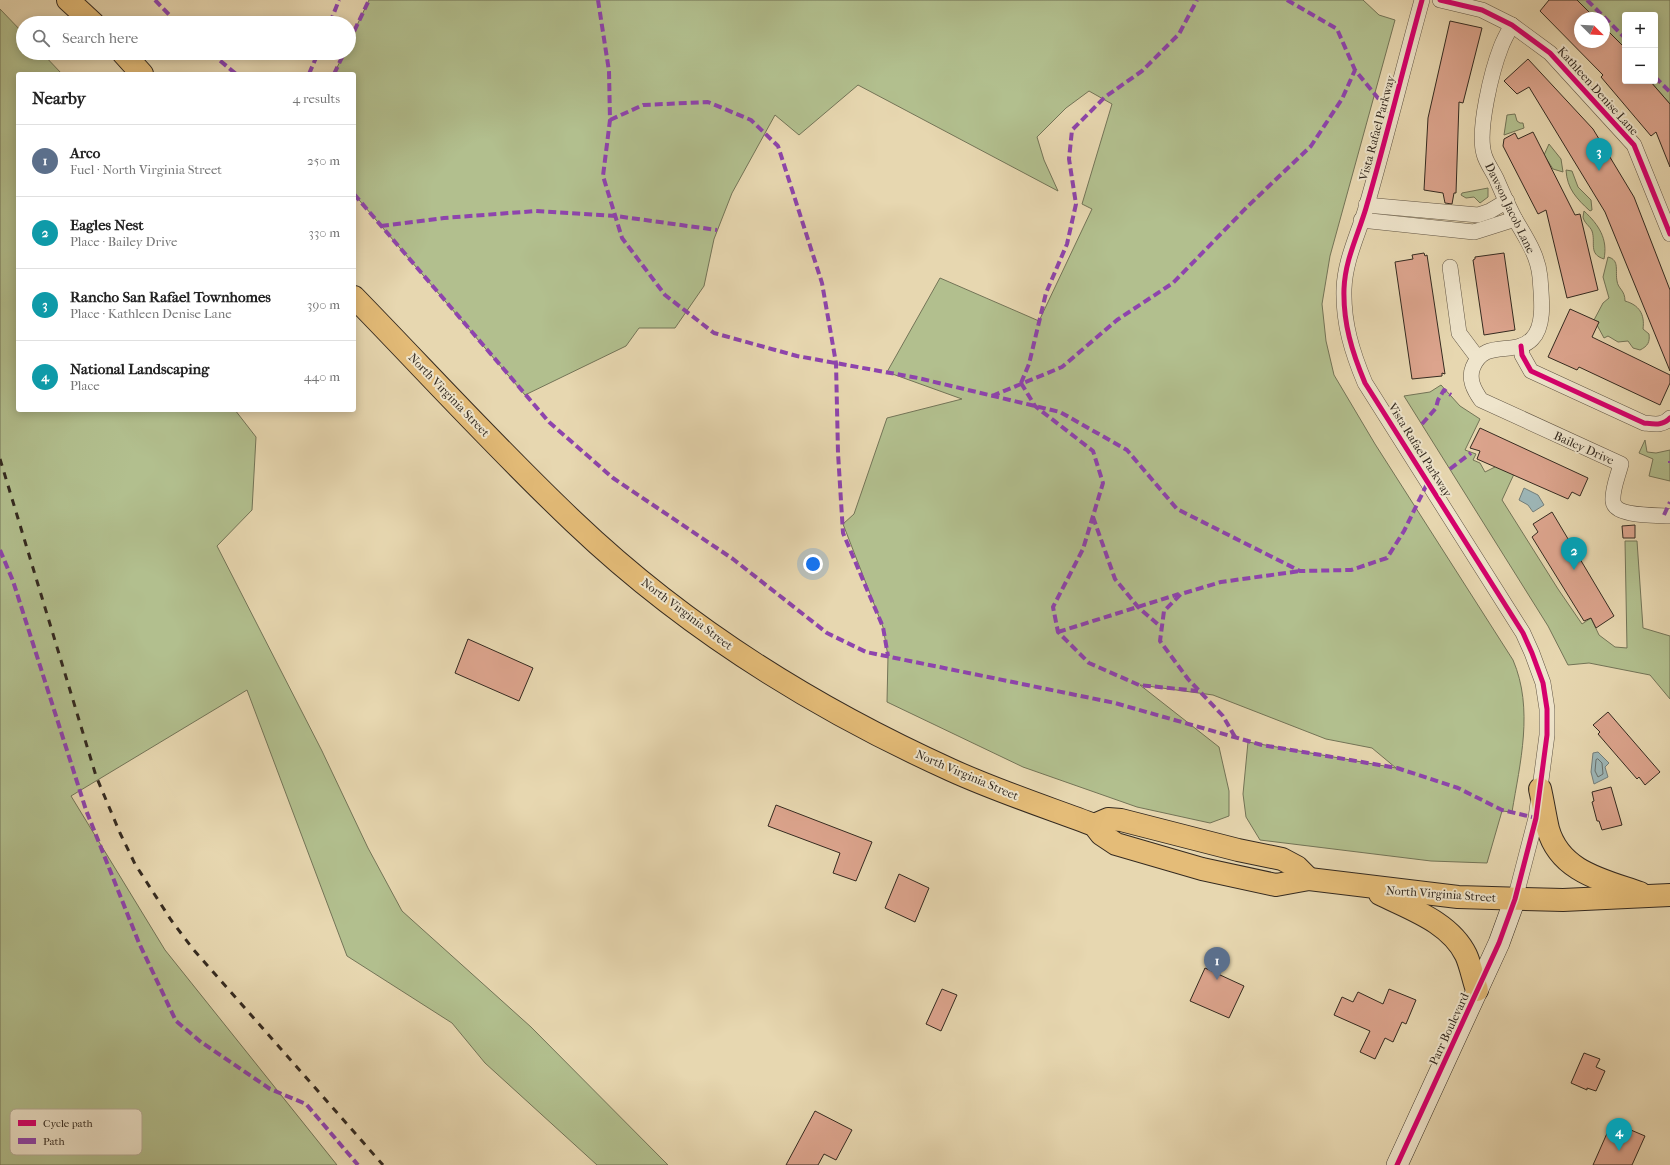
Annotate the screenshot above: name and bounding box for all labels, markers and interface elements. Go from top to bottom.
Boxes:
north arrow [1574,12,1610,48]
map controls [1622,12,1658,84]
button: + [1622,12,1658,48]
search box [16,16,356,60]
icon: search [30,27,52,49]
text: Search here [62,29,138,47]
street label: Kathleen Denise Lane [1555,44,1641,138]
button: − [1622,48,1658,84]
street label: Vista Rafael Parkway [1356,73,1398,183]
text: Nearby [32,88,86,108]
text: 4 results [293,91,340,106]
pin: 3 [1586,138,1612,171]
text: Arco [70,144,100,162]
text: 1 [43,153,47,168]
text: 250 m [307,153,340,168]
street label: Dawson Jacob Lane [1482,160,1538,256]
text: Fuel · North Virginia Street [70,162,222,177]
text: Eagles Nest [70,216,144,234]
text: 2 [42,225,48,240]
text: 330 m [309,225,340,240]
text: Place · Bailey Drive [70,234,177,249]
text: Rancho San Rafael Townhomes [70,288,271,306]
text: 3 [42,297,48,312]
text: 390 m [307,297,340,312]
text: Place · Kathleen Denise Lane [70,306,232,321]
street label: North Virginia Street [406,350,493,440]
text: National Landscaping [70,360,209,378]
text: 4 [41,369,49,384]
text: 440 m [304,369,340,384]
text: Place [70,378,100,393]
street label: Vista Rafael Parkway [1385,400,1455,500]
street label: Bailey Drive [1552,429,1616,467]
pin: 2 [1561,537,1587,570]
your location [803,554,823,574]
street label: North Virginia Street [639,575,736,653]
street label: North Virginia Street [913,747,1021,803]
street label: North Virginia Street [1385,883,1497,905]
pin: 1 [1204,947,1230,980]
street label: Parr Boulevard [1426,990,1472,1067]
legend [10,1109,142,1155]
text: Cycle path [43,1117,94,1130]
pin: 4 [1606,1118,1632,1151]
text: Path [43,1135,66,1148]

